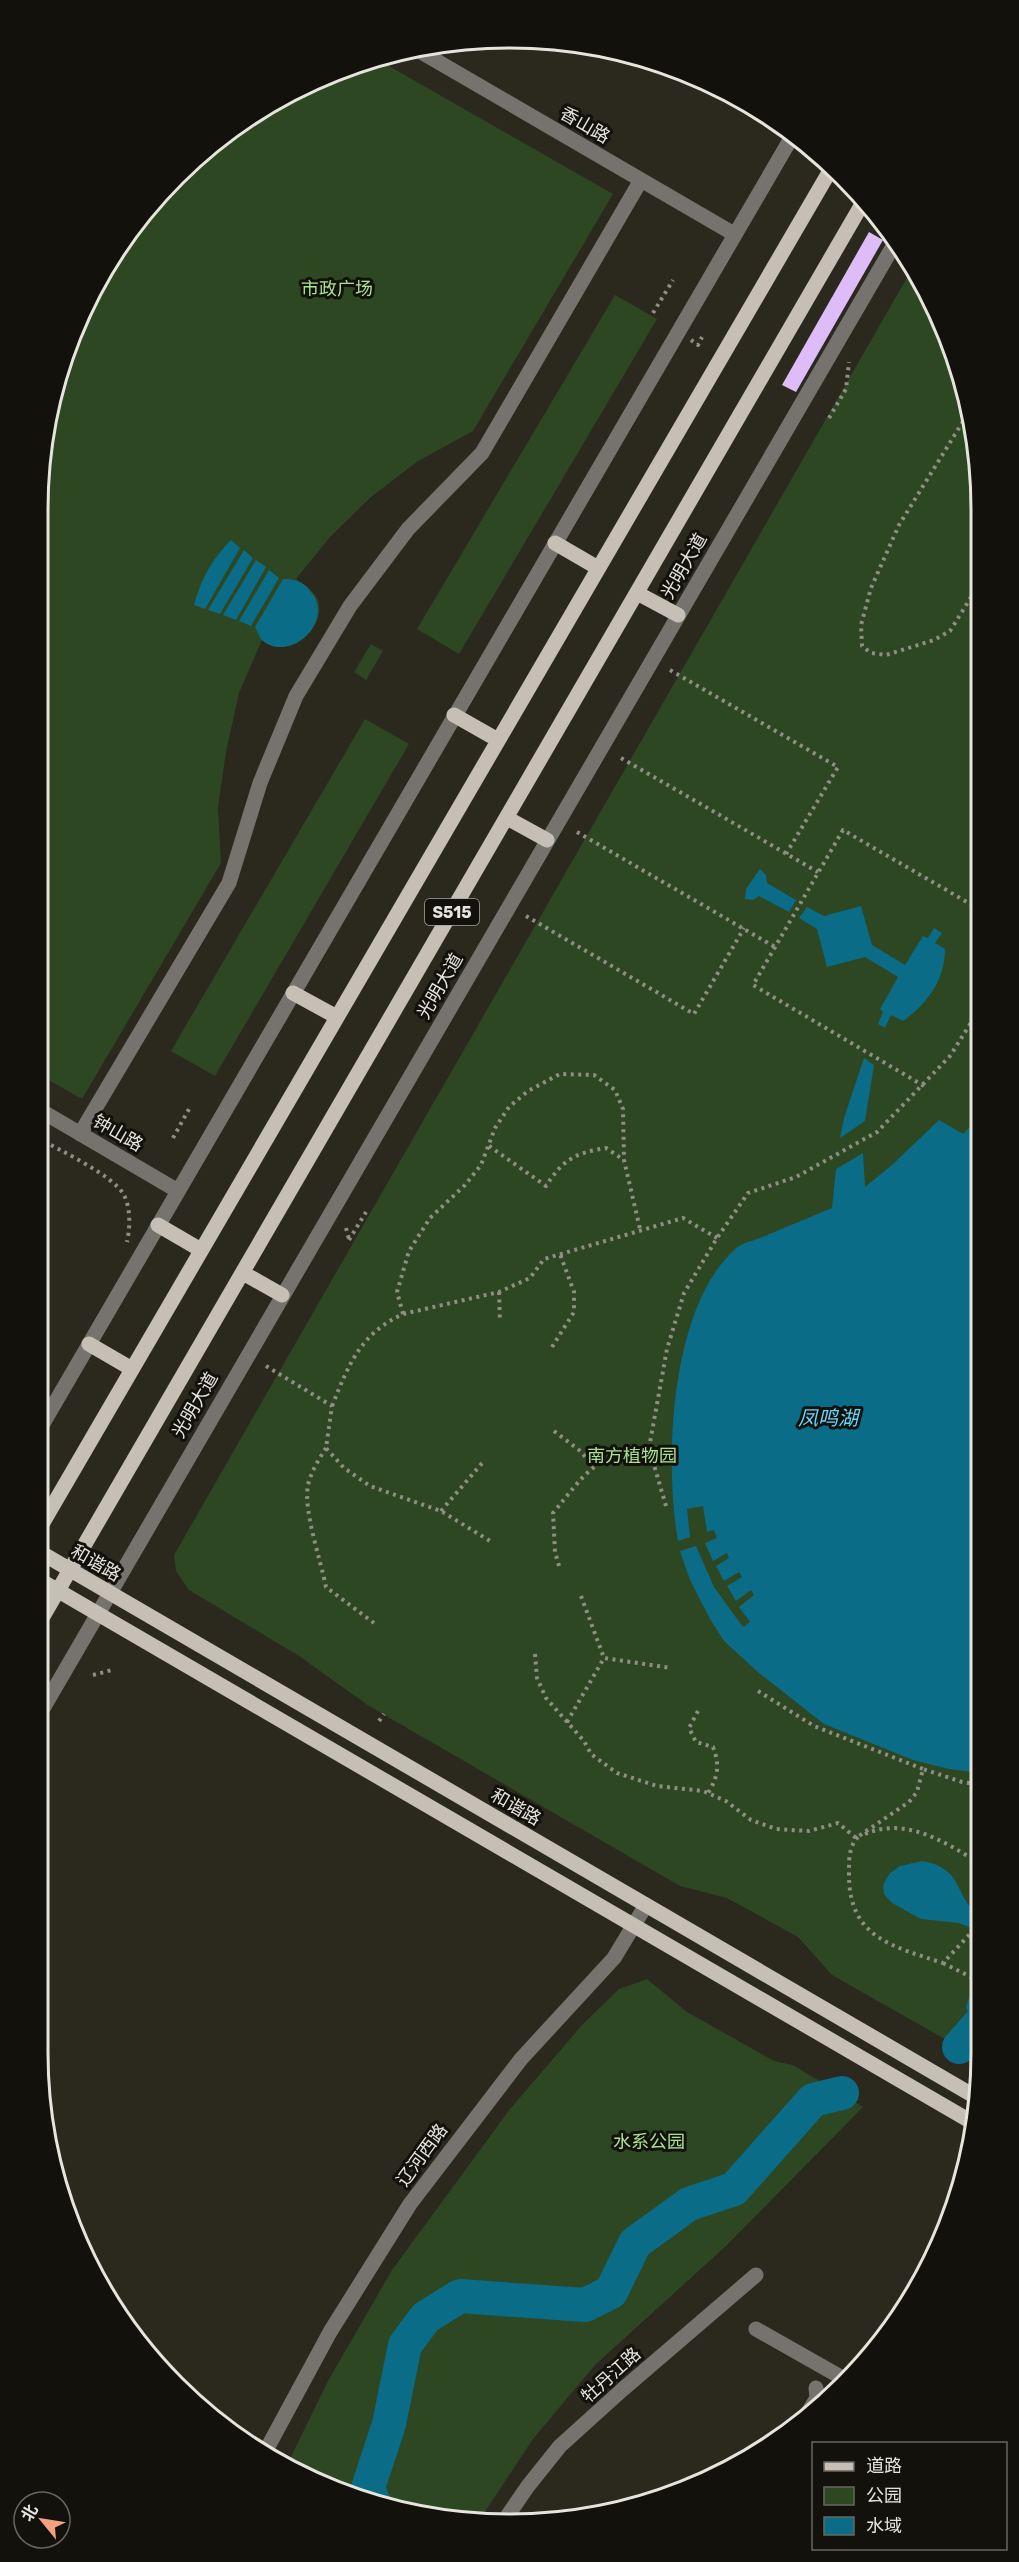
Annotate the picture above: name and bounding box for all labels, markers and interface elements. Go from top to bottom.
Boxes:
street label: 香山路 [556,102,614,148]
park label: 市政广场 [301,278,373,300]
street label: 光明大道 [656,529,712,603]
road number: S515 [425,899,479,925]
street label: 光明大道 [412,949,468,1023]
street label: 钟山路 [89,1110,147,1156]
street label: 光明大道 [167,1368,223,1442]
water label: 凤鸣湖 [798,1406,861,1430]
park label: 南方植物园 [587,1445,677,1467]
street label: 和谐路 [67,1540,125,1586]
street label: 和谐路 [487,1784,545,1830]
street label: 辽河西路 [392,2119,452,2191]
park label: 水系公园 [613,2131,685,2153]
street label: 牡丹江路 [577,2343,645,2407]
legend [812,2442,1007,2550]
text: 道路 [866,2455,902,2477]
text: 公园 [866,2485,902,2507]
north arrow [12,2490,72,2550]
text: 北 [17,2501,42,2524]
text: 水域 [866,2515,902,2537]

